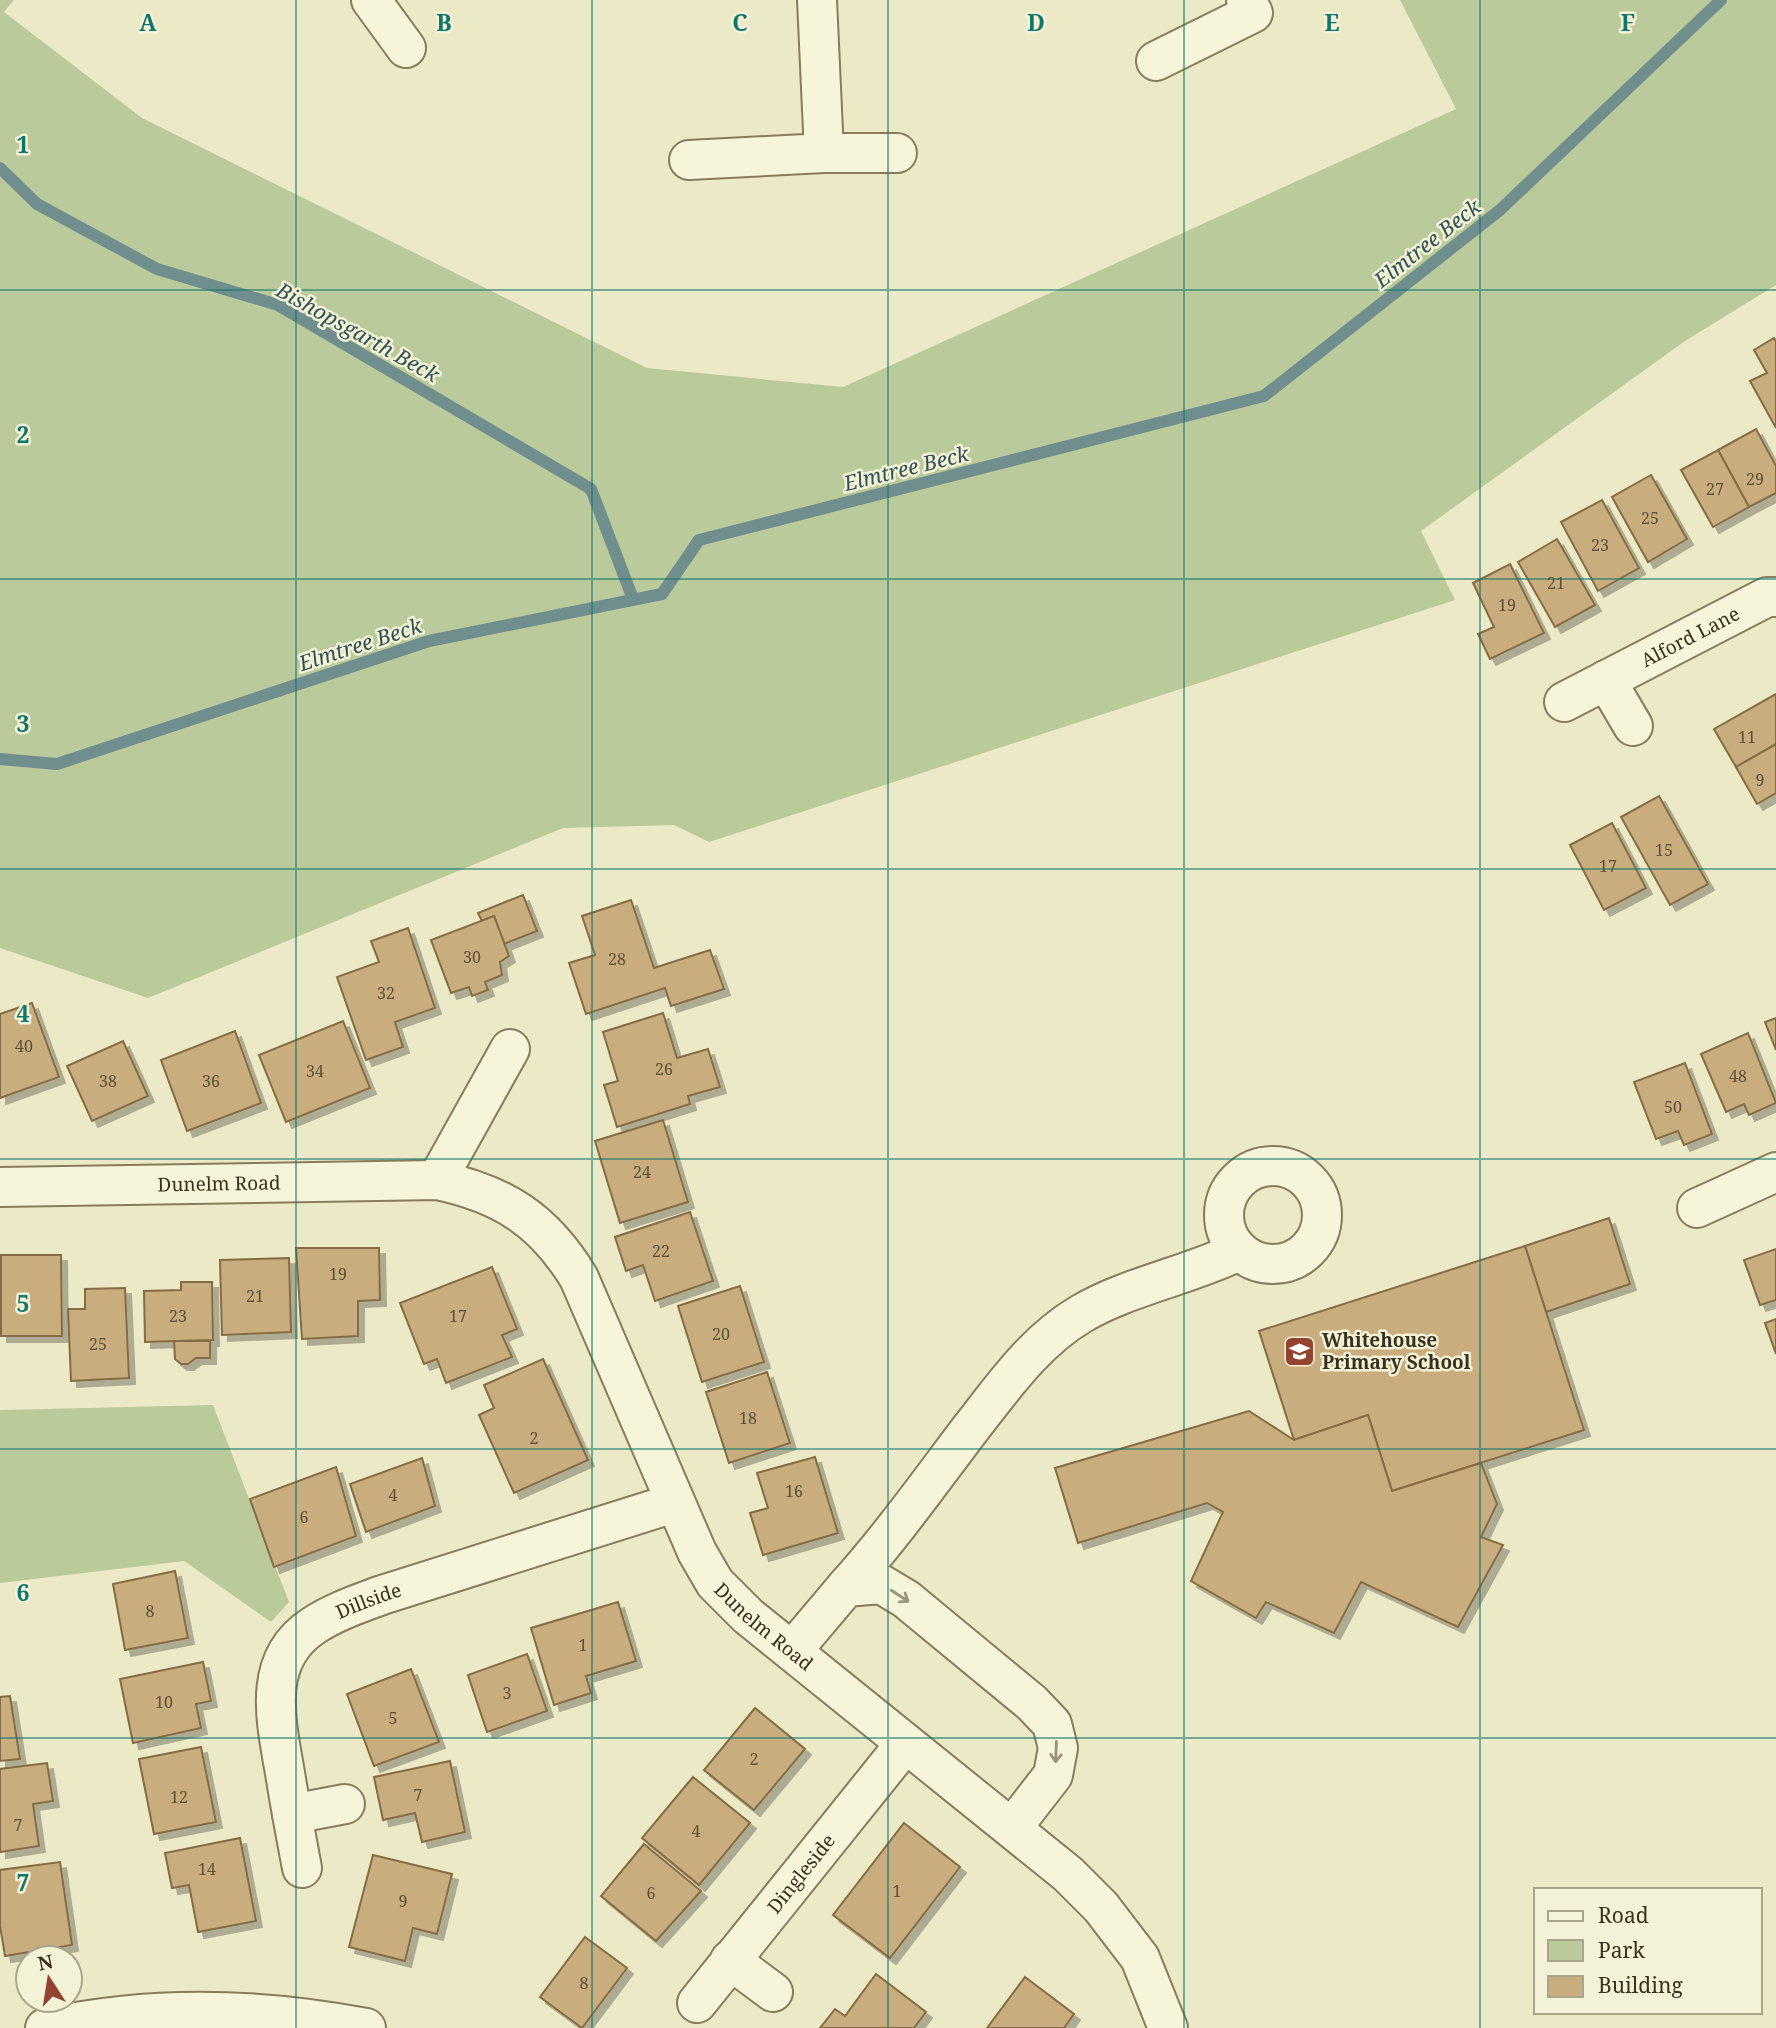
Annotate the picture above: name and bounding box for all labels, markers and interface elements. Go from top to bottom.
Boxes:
text: A [139,6,157,38]
text: B [436,6,452,38]
text: C [732,6,748,38]
text: D [1027,6,1045,38]
text: E [1324,6,1340,38]
text: F [1621,6,1635,38]
text: 1 [17,128,30,160]
water label: Elmtree Beck [1367,192,1487,294]
water label: Bishopsgarth Beck [271,275,445,389]
text: 2 [17,418,30,450]
water label: Elmtree Beck [840,439,972,497]
house number: 29 [1746,468,1764,490]
house number: 27 [1706,478,1724,500]
house number: 25 [1641,507,1659,529]
house number: 23 [1591,534,1609,556]
house number: 21 [1547,572,1565,594]
house number: 19 [1498,594,1516,616]
street label: Alford Lane [1636,600,1744,673]
water label: Elmtree Beck [294,611,426,677]
text: 3 [17,707,30,739]
house number: 11 [1738,726,1756,748]
house number: 9 [1756,769,1764,791]
house number: 15 [1655,839,1673,861]
house number: 17 [1599,855,1617,877]
house number: 30 [463,946,481,968]
house number: 28 [608,948,626,970]
house number: 32 [377,982,395,1004]
text: 4 [17,997,30,1029]
house number: 40 [15,1035,33,1057]
house number: 26 [655,1058,673,1080]
house number: 34 [306,1060,324,1082]
house number: 48 [1729,1065,1747,1087]
house number: 38 [99,1070,117,1092]
house number: 36 [202,1070,220,1092]
house number: 50 [1664,1096,1682,1118]
house number: 24 [633,1161,651,1183]
street label: Dunelm Road [157,1170,281,1197]
house number: 22 [652,1240,670,1262]
house number: 19 [329,1263,347,1285]
house number: 21 [246,1285,264,1307]
text: 5 [17,1287,30,1319]
house number: 23 [169,1305,187,1327]
house number: 17 [449,1305,467,1327]
house number: 20 [712,1323,730,1345]
place label: Whitehouse Primary School [1322,1327,1471,1375]
house number: 25 [89,1333,107,1355]
school or university icon: Whitehouse Primary School [1282,1334,1316,1368]
house number: 18 [739,1407,757,1429]
house number: 2 [530,1427,538,1449]
house number: 16 [785,1480,803,1502]
house number: 4 [389,1484,398,1506]
house number: 6 [300,1506,309,1528]
text: 6 [17,1576,30,1608]
street label: Dillside [331,1577,405,1625]
street label: Dunelm Road [709,1577,819,1677]
one-way arrow [890,1590,910,1604]
house number: 8 [146,1600,155,1622]
house number: 1 [579,1634,587,1656]
house number: 3 [503,1682,512,1704]
house number: 10 [155,1691,173,1713]
house number: 5 [389,1707,397,1729]
one-way arrow [1049,1740,1062,1763]
house number: 2 [750,1748,758,1770]
house number: 7 [414,1784,423,1806]
house number: 12 [170,1786,188,1808]
house number: 7 [14,1814,23,1836]
house number: 4 [692,1820,701,1842]
street label: Dingleside [761,1828,841,1919]
house number: 14 [198,1858,216,1880]
text: 7 [17,1866,30,1898]
house number: 1 [893,1880,901,1902]
house number: 6 [647,1882,656,1904]
legend [1534,1888,1762,2014]
house number: 9 [399,1890,407,1912]
text: Road [1598,1901,1649,1929]
text: Park [1598,1936,1645,1964]
north arrow [14,1944,84,2014]
text: N [35,1948,56,1977]
text: Building [1598,1971,1683,1999]
house number: 8 [580,1972,589,1994]

